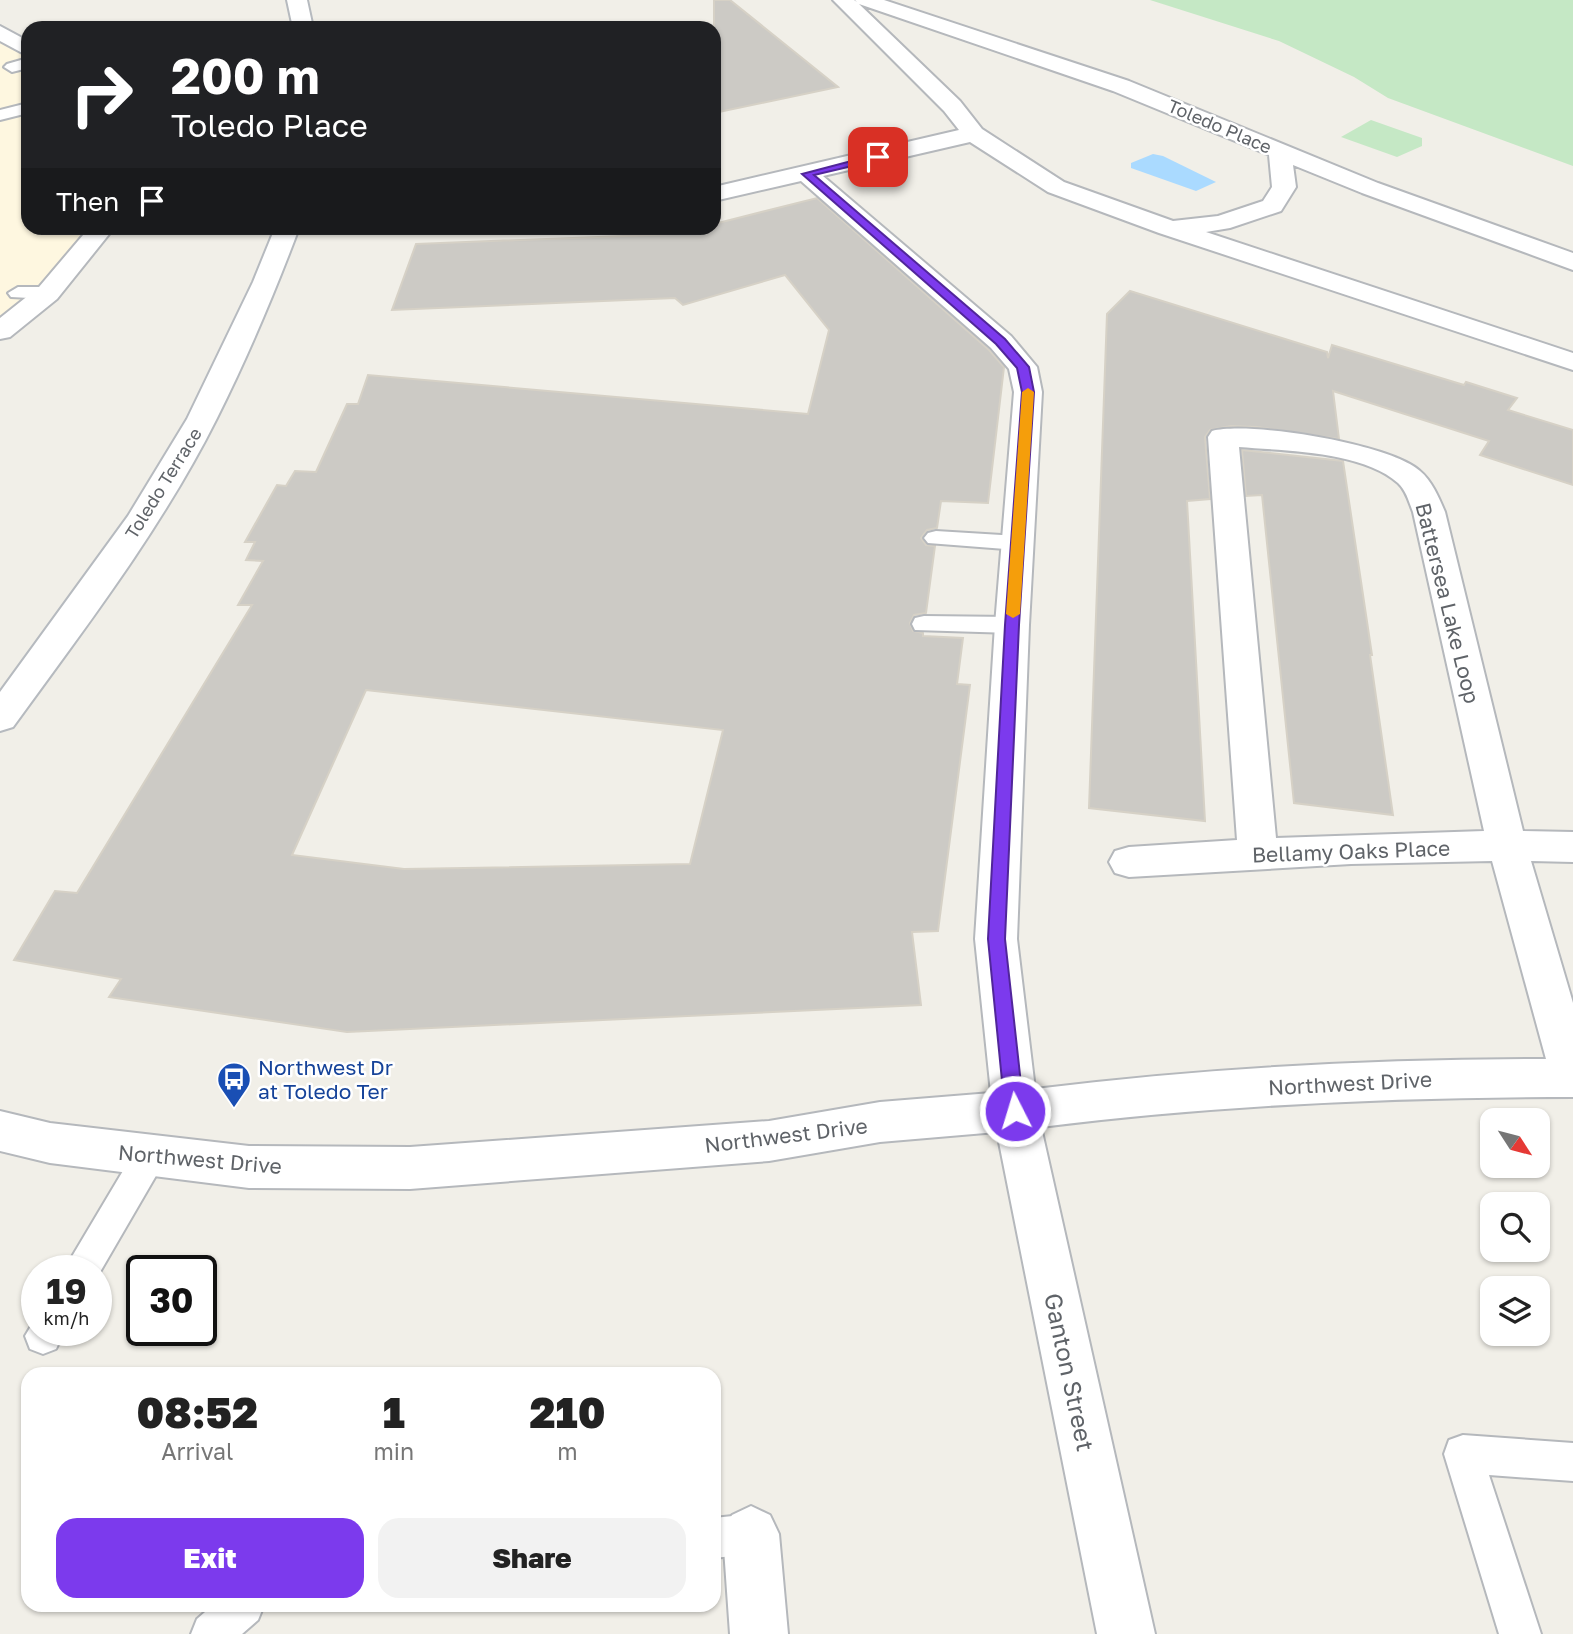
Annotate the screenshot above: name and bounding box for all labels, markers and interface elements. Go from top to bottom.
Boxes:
text: 200 m [171,46,320,105]
icon: right [56,49,147,140]
street label: Toledo Place [1165,94,1275,158]
text: Toledo Place [171,106,368,144]
pin [848,127,908,187]
icon: arrive [859,138,897,176]
icon: arrive [133,182,171,220]
text: Then [56,186,119,217]
street label: Toledo Terrace [120,423,206,543]
street label: Battersea Lake Loop [1410,500,1486,706]
street label: Bellamy Oaks Place [1251,835,1451,867]
place label: Northwest Dr at Toledo Ter [258,1054,393,1104]
bus stop icon: Northwest Dr at Toledo Ter [215,1060,253,1109]
street label: Northwest Drive [1267,1066,1433,1100]
position arrow [978,1074,1052,1148]
north arrow [1480,1108,1550,1178]
map controls [1480,1108,1550,1346]
street label: Northwest Drive [703,1112,869,1158]
street label: Northwest Drive [117,1139,283,1179]
button: search [1480,1192,1550,1262]
speed limit sign: 30 [126,1255,217,1346]
text: 19 [46,1270,87,1312]
button: layers [1480,1276,1550,1346]
street label: Ganton Street [1039,1290,1101,1454]
text: km/h [44,1307,89,1329]
text: 08:52 [136,1387,258,1437]
text: 1 [383,1387,405,1437]
text: 210 [530,1387,606,1437]
text: Arrival [161,1437,233,1465]
text: min [373,1437,414,1465]
text: m [557,1437,578,1465]
button: Exit [56,1518,364,1598]
button: Share [378,1518,686,1598]

